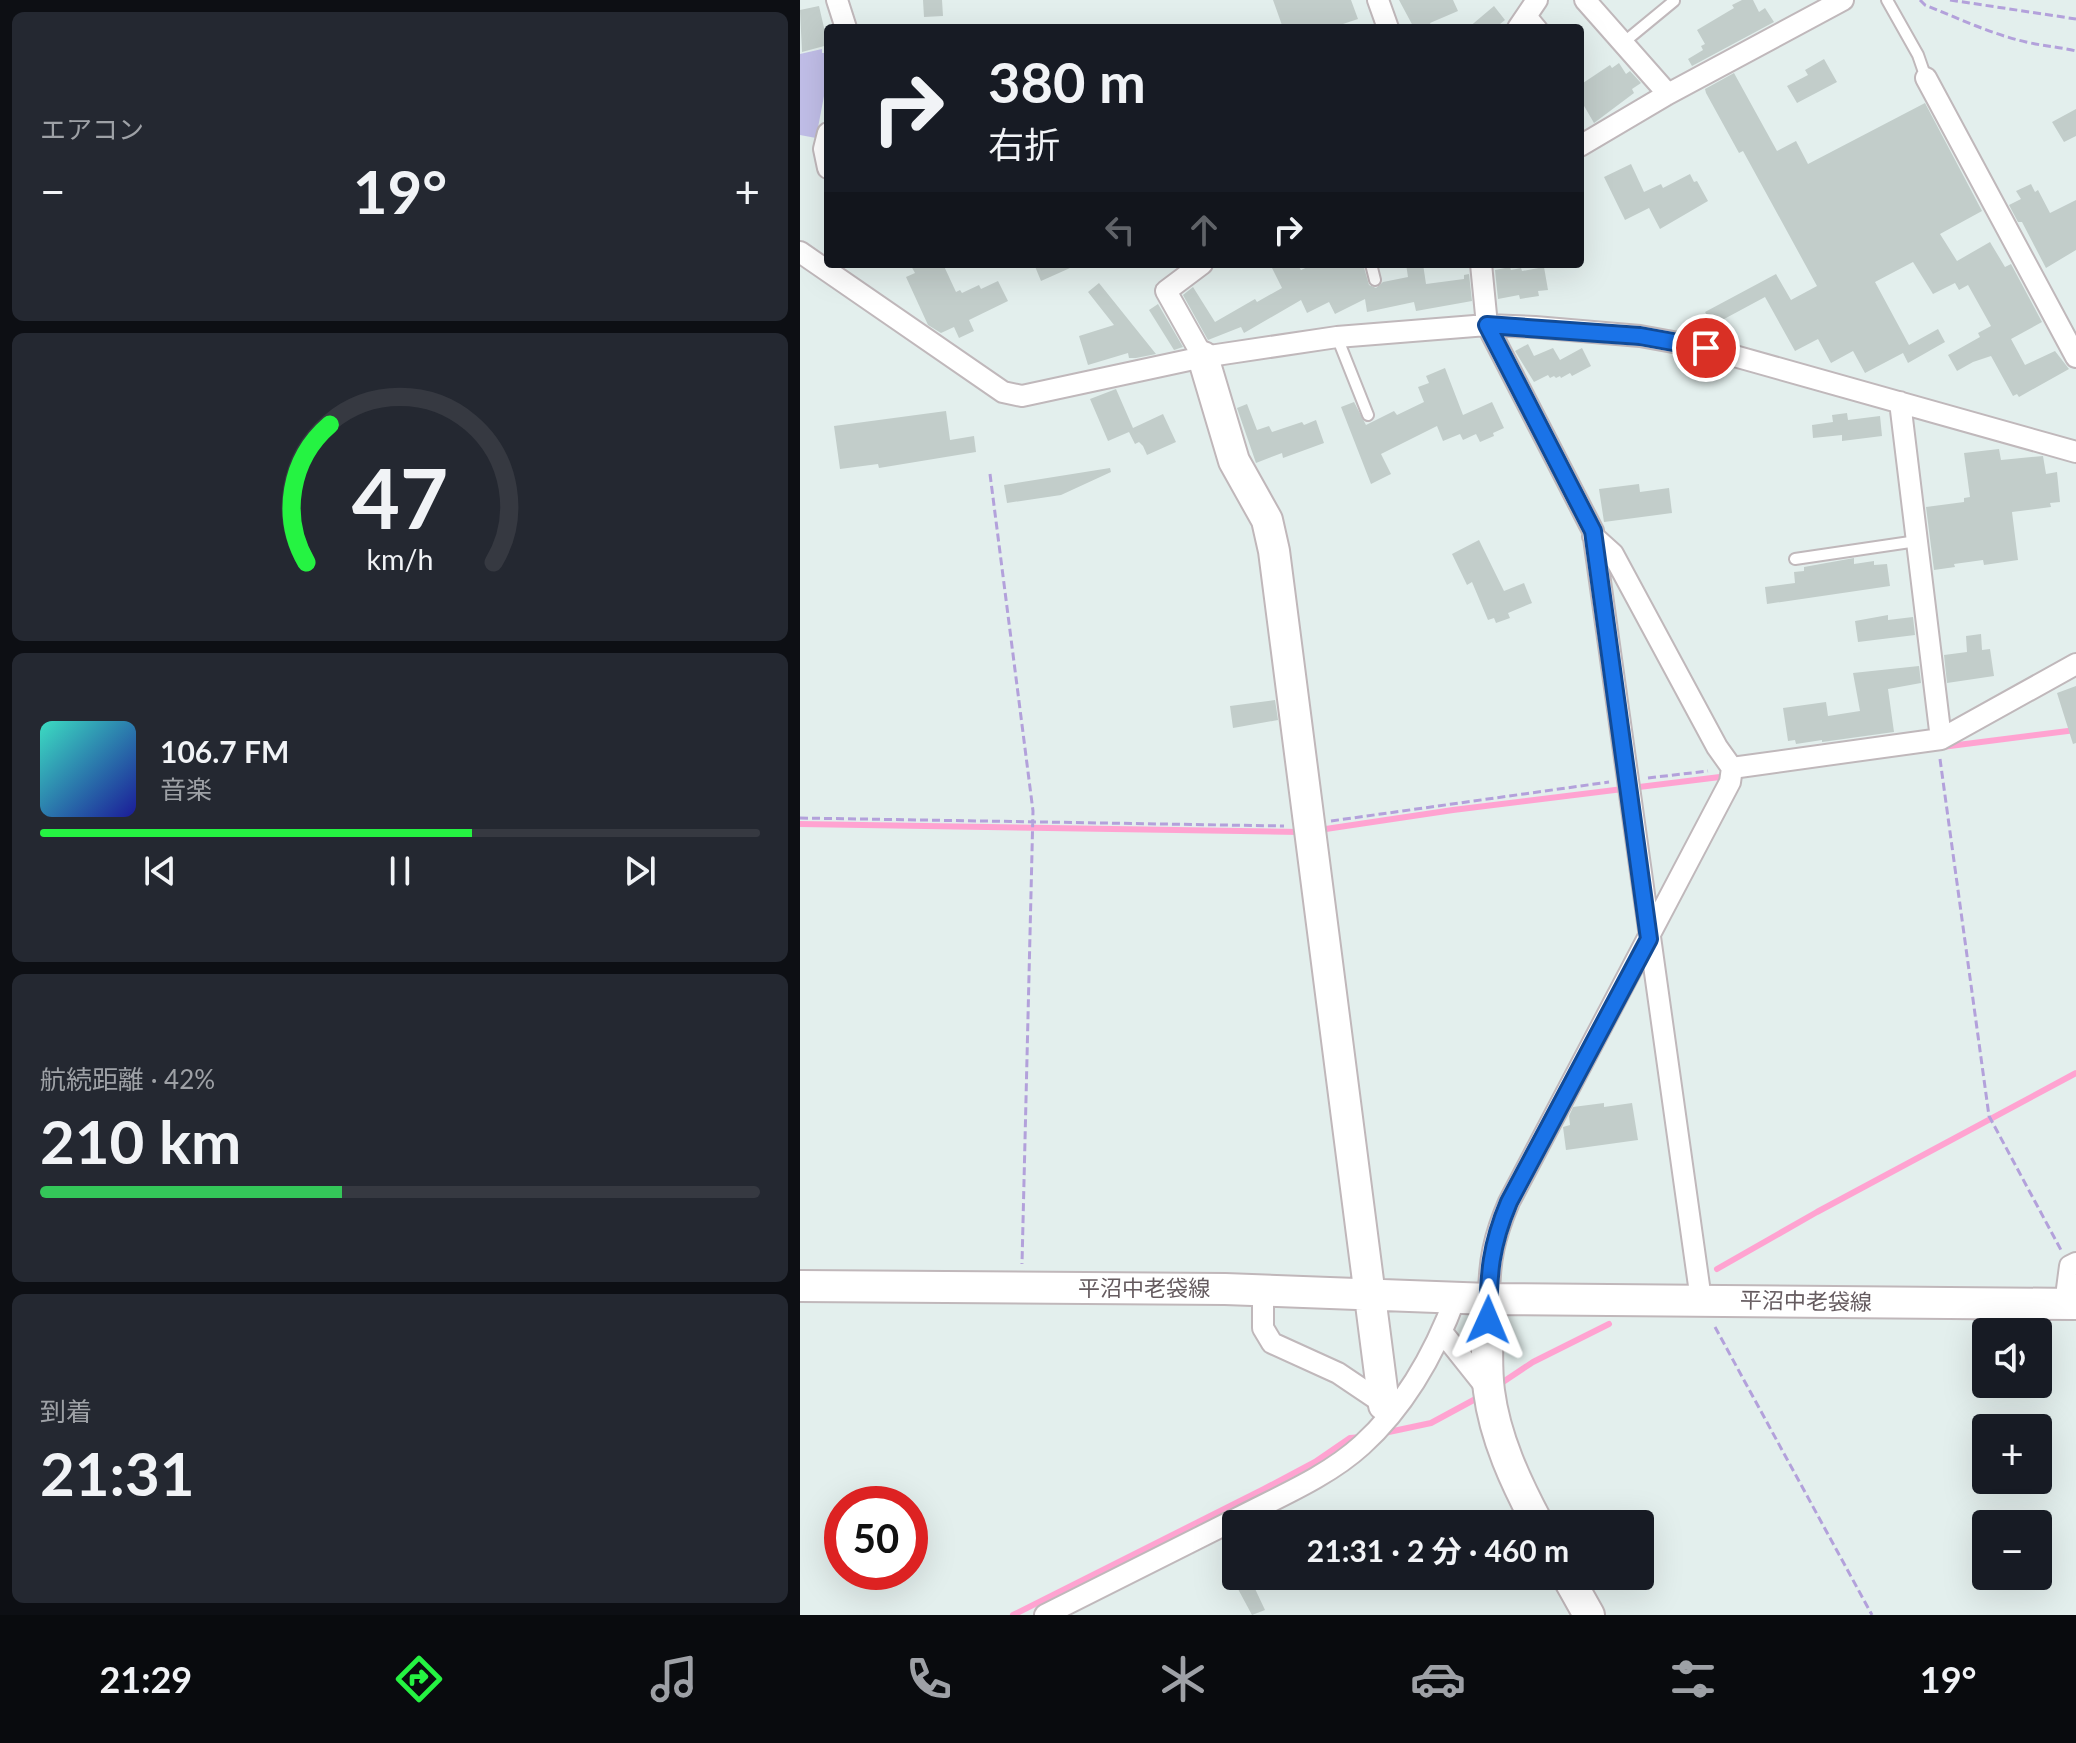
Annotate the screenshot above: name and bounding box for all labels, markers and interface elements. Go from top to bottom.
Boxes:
text: 380 m [988,48,1146,115]
icon: right [856,56,960,160]
text: エアコン [40,113,144,145]
text: 右折 [988,122,1060,166]
text: 19° [353,155,447,227]
text: − [40,165,66,217]
text: + [734,165,760,217]
icon: left [1098,208,1142,252]
icon: ahead [1182,208,1226,252]
icon: right [1266,208,1310,252]
pin [1672,314,1740,382]
icon: arrive [1684,326,1728,370]
text: 47 [352,446,448,546]
text: km/h [367,542,433,576]
text: 106.7 FM [160,733,289,769]
text: 音楽 [160,773,212,805]
icon: previous [138,849,182,893]
icon: pause [378,849,422,893]
icon: next [618,849,662,893]
text: 航続距離 · 42% [40,1063,215,1095]
text: 210 km [40,1105,241,1177]
street label: 平沼中老袋線 [1078,1274,1210,1301]
position arrow [1446,1278,1530,1362]
street label: 平沼中老袋線 [1740,1286,1872,1315]
map controls [1972,1318,2052,1590]
button: sound [1972,1318,2052,1398]
text: 到着 [40,1395,92,1427]
button: + [1972,1414,2052,1494]
text: 21:31 [40,1437,195,1509]
speed limit sign: 50 [824,1486,928,1590]
button: − [1972,1510,2052,1590]
text: 21:31 · 2 分 · 460 m [1307,1532,1569,1568]
icon: directions [391,1651,447,1707]
icon: music [646,1651,702,1707]
icon: phone [901,1651,957,1707]
icon: climate [1155,1651,1211,1707]
icon: car [1410,1651,1466,1707]
icon: filters [1665,1651,1721,1707]
text: 21:29 [99,1657,192,1701]
text: 19° [1920,1657,1976,1701]

